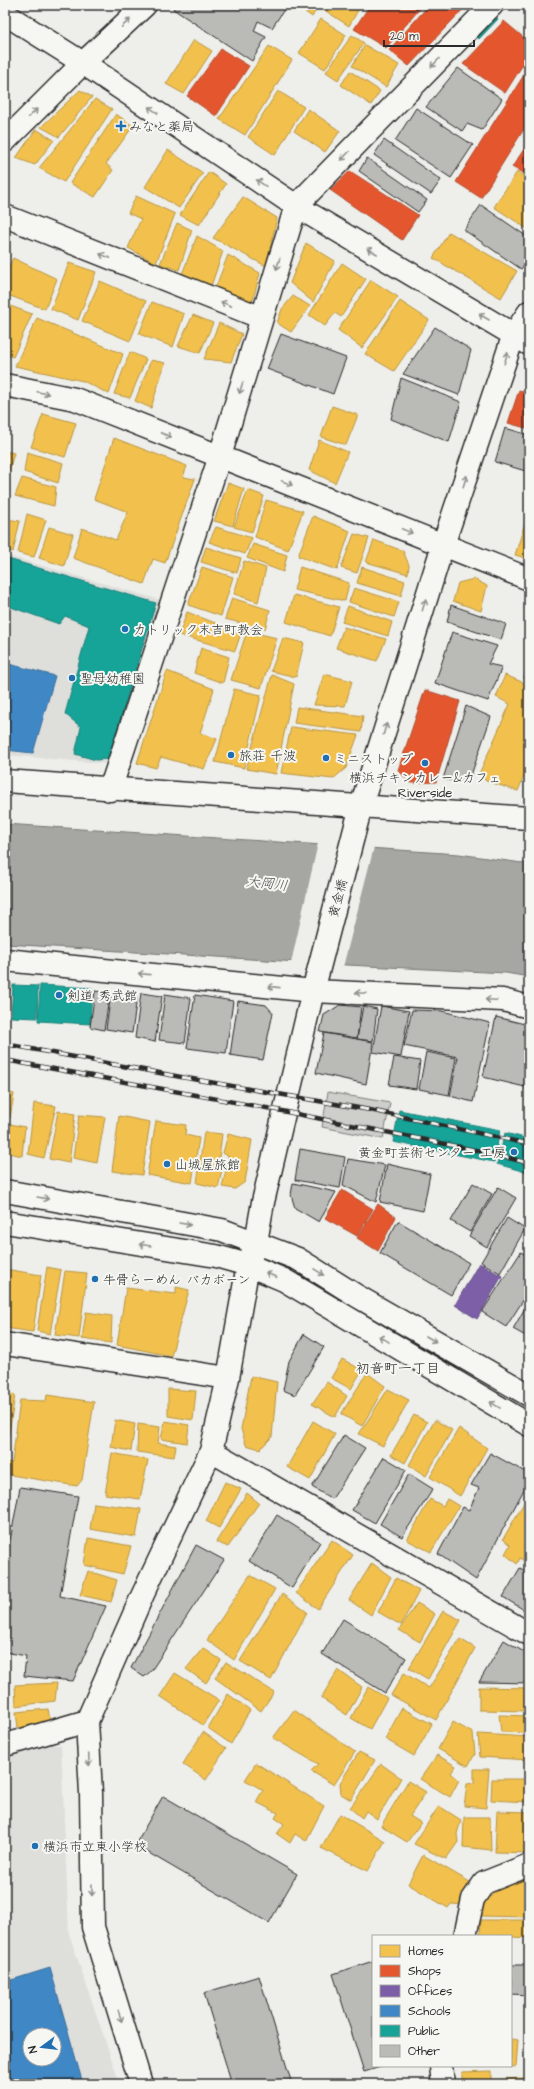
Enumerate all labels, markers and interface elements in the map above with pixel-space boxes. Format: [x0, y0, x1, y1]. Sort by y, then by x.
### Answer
one-way arrow [121, 18, 131, 28]
scale bar [384, 22, 474, 48]
text: 20 m [390, 28, 419, 45]
one-way arrow [431, 58, 440, 68]
one-way arrow [147, 106, 159, 114]
one-way arrow [27, 109, 37, 119]
place label: みなと薬局 [129, 118, 194, 136]
marker: みなと薬局 [116, 121, 126, 131]
one-way arrow [340, 151, 350, 161]
one-way arrow [256, 179, 267, 187]
one-way arrow [366, 246, 378, 254]
one-way arrow [99, 251, 111, 259]
one-way arrow [274, 257, 281, 270]
one-way arrow [220, 299, 232, 307]
one-way arrow [478, 312, 490, 320]
one-way arrow [502, 352, 510, 364]
one-way arrow [237, 381, 244, 394]
one-way arrow [36, 389, 49, 397]
one-way arrow [159, 431, 171, 439]
one-way arrow [461, 475, 469, 487]
one-way arrow [280, 479, 292, 487]
one-way arrow [401, 527, 413, 535]
one-way arrow [421, 599, 429, 611]
place label: カトリック末吉町教会 [133, 621, 263, 639]
marker: カトリック末吉町教会 [120, 624, 130, 634]
place label: 聖母幼稚園 [80, 670, 145, 688]
marker: 聖母幼稚園 [67, 673, 77, 683]
one-way arrow [382, 723, 390, 735]
place label: 旅荘 千波 [239, 747, 296, 765]
marker: 旅荘 千波 [226, 750, 236, 760]
place label: ミニストップ [334, 750, 413, 768]
marker: ミニストップ [321, 753, 331, 763]
marker: 横浜チキンカレー&カフェ Riverside [420, 758, 430, 768]
place label: 横浜チキンカレー&カフェ Riverside [349, 769, 501, 802]
water label: 大岡川 [245, 872, 289, 896]
street label: 黄金橋 [324, 877, 352, 919]
one-way arrow [138, 970, 151, 978]
one-way arrow [268, 983, 281, 991]
place label: 剣道 秀武館 [67, 987, 137, 1005]
marker: 剣道 秀武館 [54, 990, 64, 1000]
one-way arrow [355, 990, 368, 997]
one-way arrow [485, 996, 498, 1003]
place label: 黄金町芸術センター 工房 [358, 1144, 506, 1162]
marker: 黄金町芸術センター 工房 [509, 1147, 519, 1157]
place label: 山城屋旅館 [175, 1156, 240, 1174]
marker: 山城屋旅館 [162, 1159, 172, 1169]
one-way arrow [37, 1194, 50, 1202]
one-way arrow [178, 1220, 191, 1228]
one-way arrow [139, 1241, 152, 1249]
one-way arrow [313, 1269, 325, 1277]
one-way arrow [265, 1270, 277, 1278]
place label: 牛骨らーめん バカボーン [103, 1271, 250, 1289]
marker: 牛骨らーめん バカボーン [90, 1274, 100, 1284]
one-way arrow [378, 1335, 390, 1343]
one-way arrow [425, 1336, 437, 1344]
district label: 初音町一丁目 [356, 1359, 440, 1379]
one-way arrow [489, 1401, 501, 1409]
one-way arrow [85, 1753, 92, 1766]
place label: 横浜市立東小学校 [43, 1838, 147, 1856]
marker: 横浜市立東小学校 [30, 1841, 40, 1851]
one-way arrow [88, 1883, 96, 1896]
legend [372, 1935, 512, 2067]
text: Homes [408, 1943, 444, 1960]
text: Shops [408, 1963, 441, 1980]
text: Offices [408, 1983, 452, 2000]
text: Schools [408, 2003, 451, 2020]
one-way arrow [117, 2010, 125, 2022]
text: Public [408, 2023, 440, 2040]
north arrow [22, 2027, 62, 2067]
text: Other [408, 2043, 440, 2060]
text: N [25, 2044, 41, 2055]

